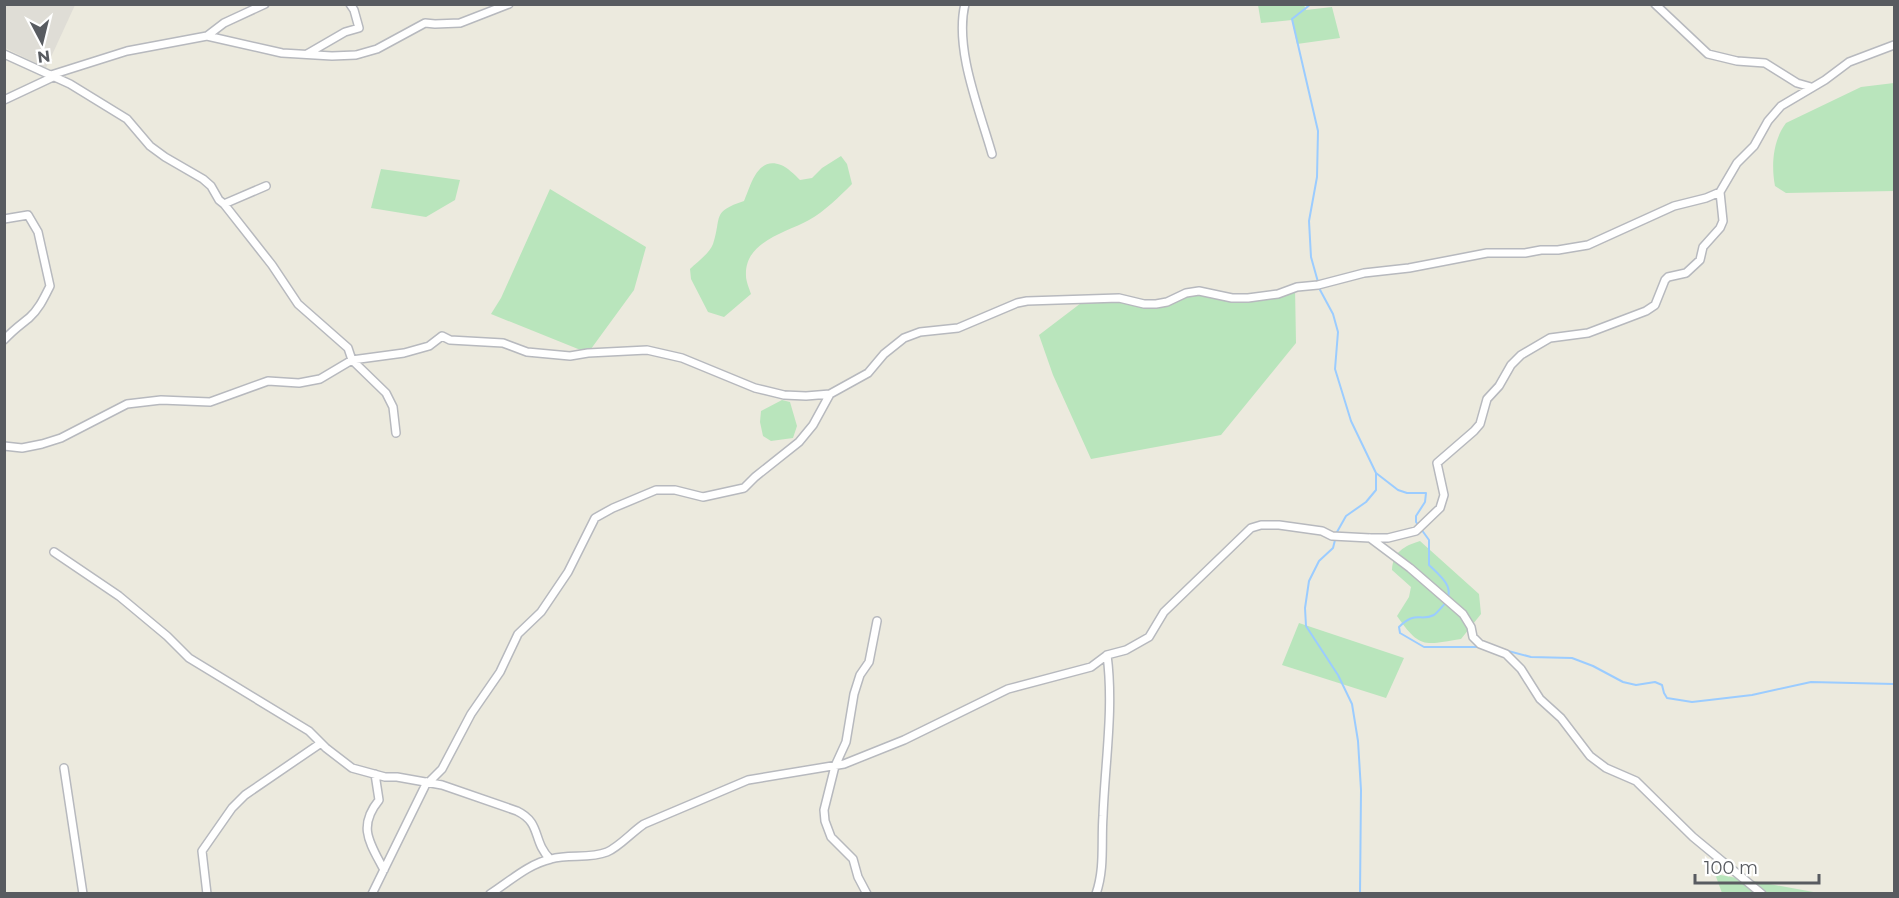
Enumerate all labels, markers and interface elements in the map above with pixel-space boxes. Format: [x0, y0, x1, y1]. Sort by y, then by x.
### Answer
north arrow [12, 12, 72, 72]
text: N [36, 46, 51, 67]
scale bar [1695, 847, 1820, 885]
text: 100 m [1704, 857, 1758, 879]

